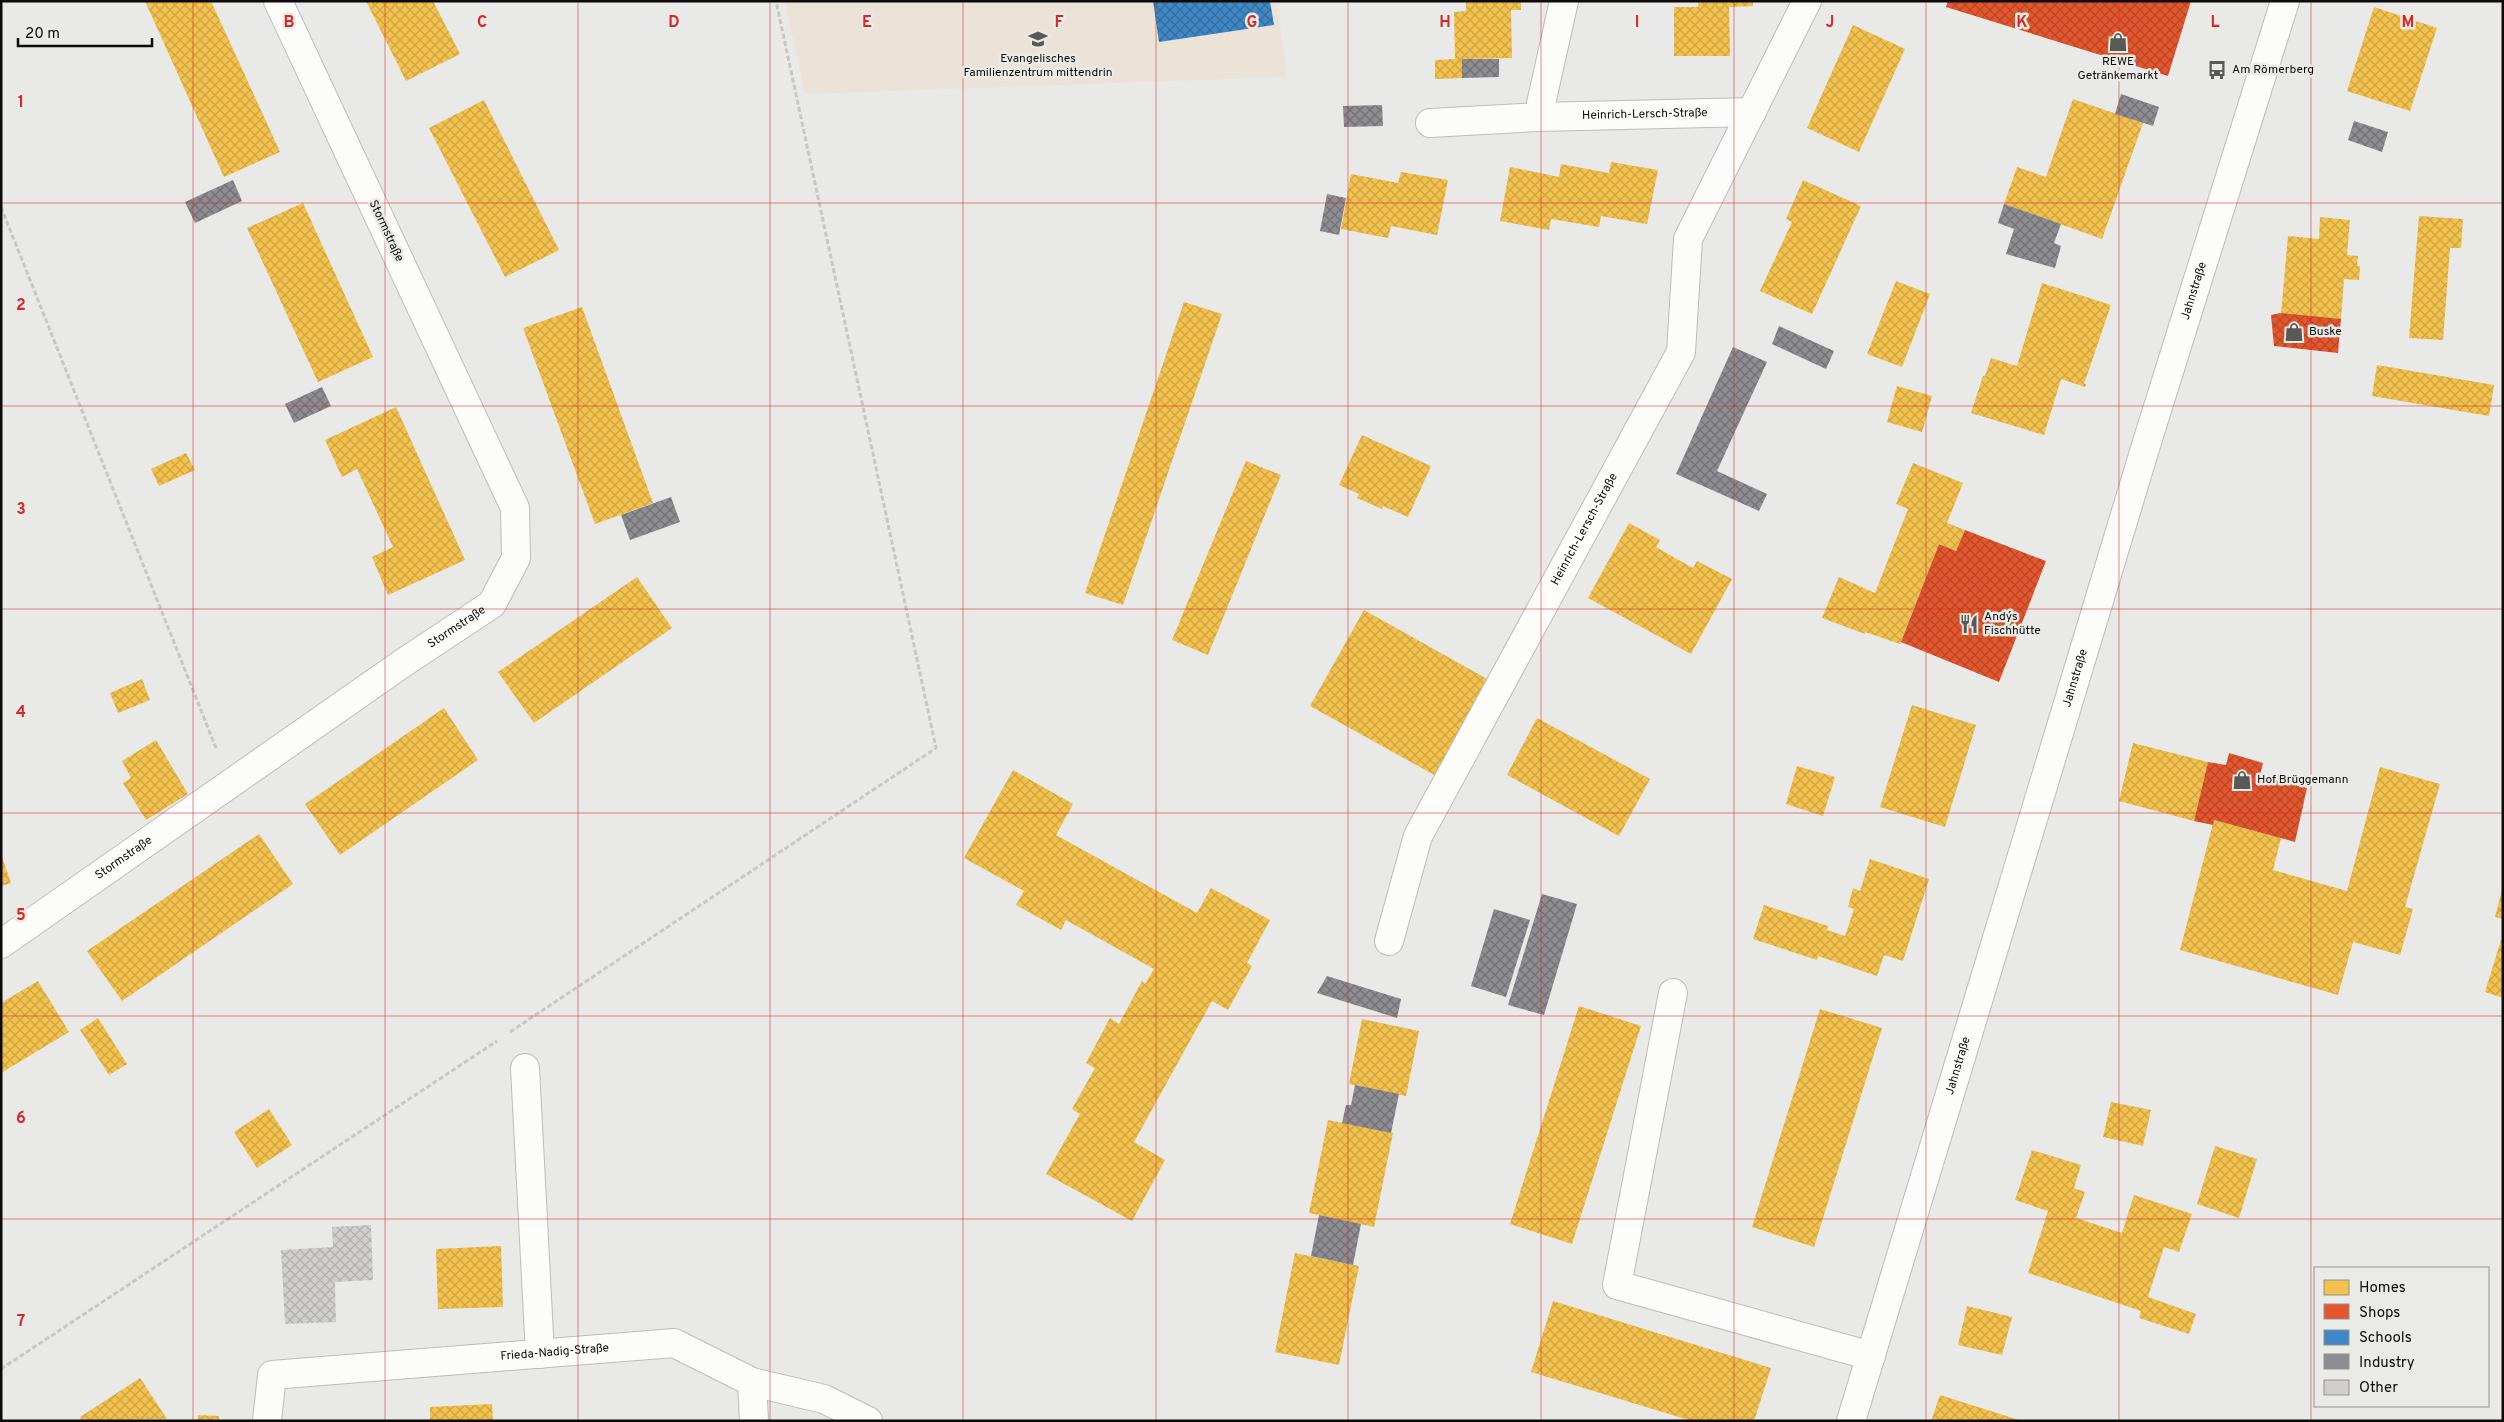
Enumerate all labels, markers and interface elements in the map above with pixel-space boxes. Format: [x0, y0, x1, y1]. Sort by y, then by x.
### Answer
text: B [283, 13, 295, 33]
text: C [477, 13, 487, 33]
text: D [668, 13, 680, 33]
text: E [862, 13, 872, 33]
text: F [1054, 13, 1064, 33]
text: G [1247, 13, 1257, 33]
text: H [1439, 13, 1451, 33]
text: I [1635, 13, 1639, 33]
text: J [1826, 13, 1834, 33]
text: K [2016, 13, 2028, 33]
text: L [2210, 13, 2220, 33]
text: M [2402, 13, 2414, 33]
scale bar [18, 15, 151, 47]
text: 20 m [25, 25, 60, 44]
school or university icon: Evangelisches Familienzentrum mittendrin [1027, 28, 1049, 50]
shop icon: REWE Getränkemarkt [2107, 31, 2129, 53]
place label: Evangelisches Familienzentrum mittendrin [963, 51, 1113, 81]
place label: REWE Getränkemarkt [2078, 54, 2158, 84]
bus stop icon: Am Römerberg [2206, 59, 2228, 81]
place label: Am Römerberg [2232, 62, 2314, 78]
text: 1 [18, 93, 24, 113]
street label: Heinrich-Lersch-Straße [1582, 105, 1708, 124]
street label: Stormstraße [365, 198, 407, 264]
street label: Jahnstraße [2178, 260, 2211, 322]
text: 2 [16, 296, 26, 316]
shop icon: Buske [2283, 321, 2305, 343]
place label: Buske [2309, 324, 2342, 340]
street label: Heinrich-Lersch-Straße [1548, 470, 1622, 588]
text: 3 [16, 500, 26, 520]
street label: Stormstraße [425, 602, 489, 652]
place label: Andy´s Fischhütte [1984, 609, 2041, 639]
restaurant icon: Andy´s Fischhütte [1958, 613, 1980, 635]
street label: Jahnstraße [2059, 647, 2092, 709]
text: 4 [16, 703, 26, 723]
shop icon: Hof Brüggemann [2231, 769, 2253, 791]
place label: Hof Brüggemann [2257, 772, 2348, 788]
street label: Stormstraße [92, 833, 156, 884]
text: 5 [16, 906, 26, 926]
street label: Jahnstraße [1942, 1035, 1975, 1097]
text: 6 [16, 1109, 26, 1129]
legend [2314, 1267, 2489, 1407]
text: Homes [2359, 1279, 2406, 1298]
text: Shops [2359, 1304, 2400, 1323]
text: 7 [17, 1312, 25, 1332]
text: Schools [2359, 1329, 2412, 1348]
street label: Frieda-Nadig-Straße [500, 1340, 610, 1365]
text: Industry [2359, 1354, 2415, 1373]
text: Other [2359, 1379, 2398, 1398]

